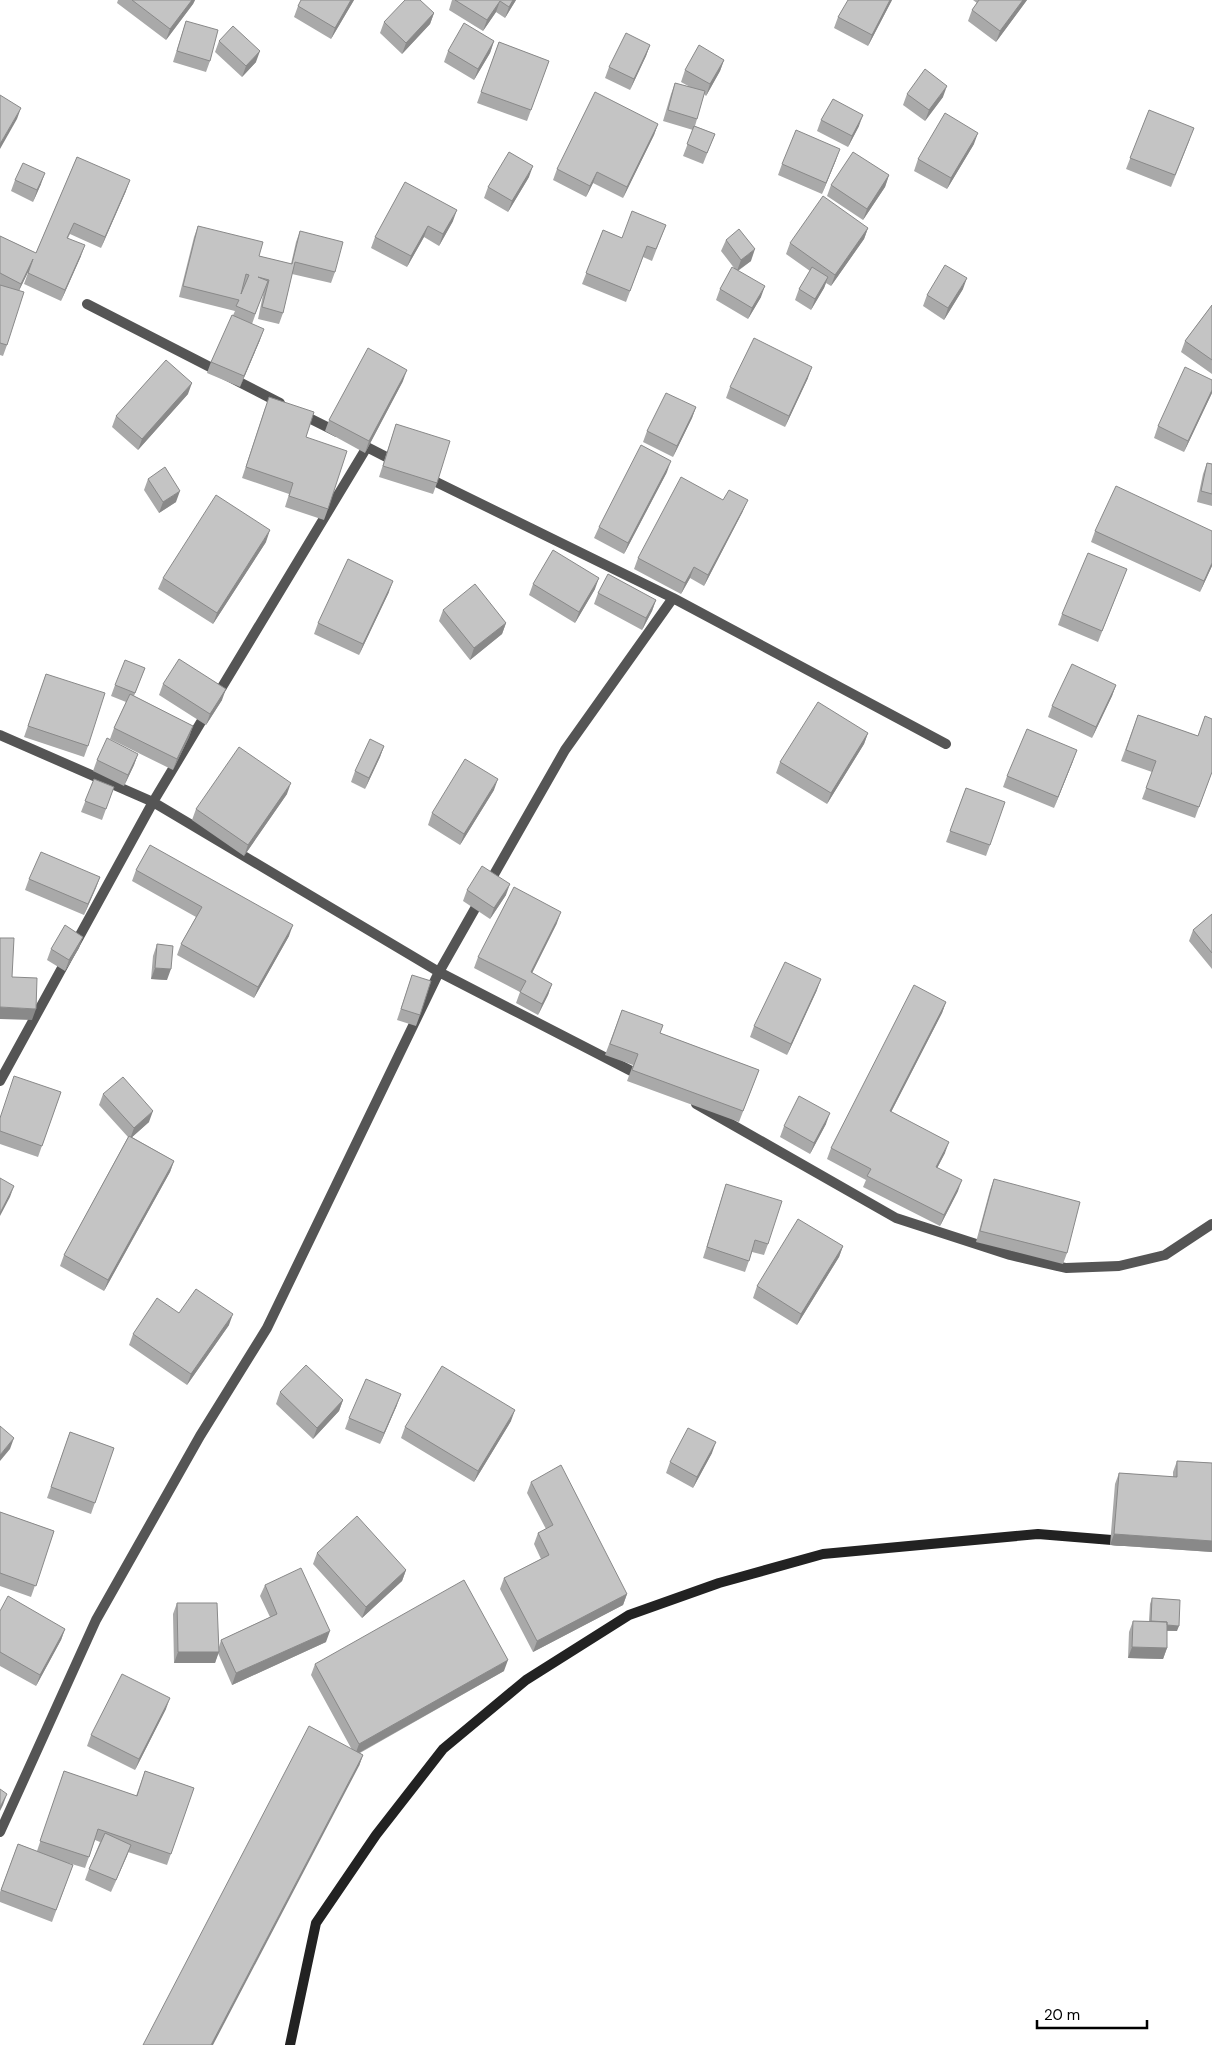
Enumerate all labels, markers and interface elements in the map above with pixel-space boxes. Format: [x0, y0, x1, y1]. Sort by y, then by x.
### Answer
scale bar [1037, 1998, 1147, 2030]
text: 20 m [1044, 2005, 1080, 2025]

